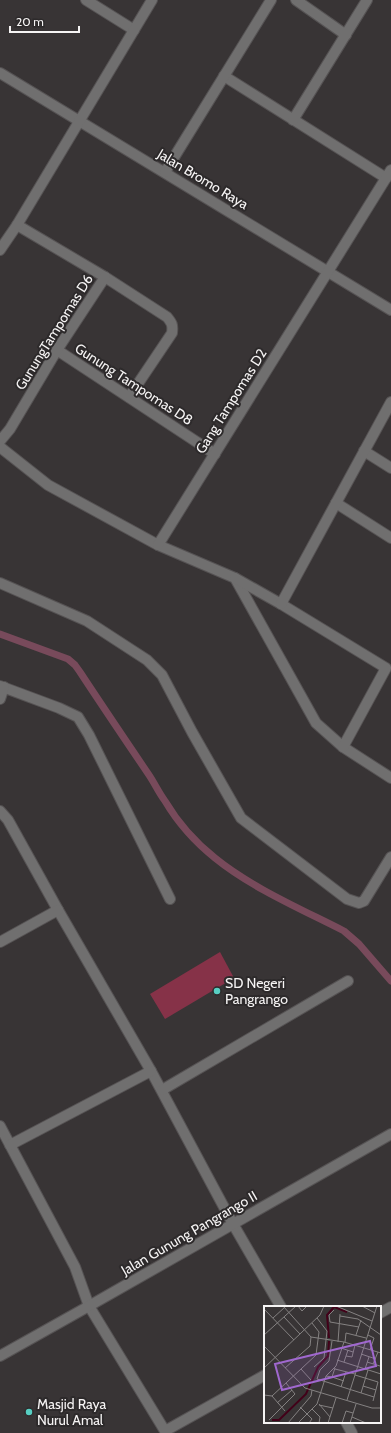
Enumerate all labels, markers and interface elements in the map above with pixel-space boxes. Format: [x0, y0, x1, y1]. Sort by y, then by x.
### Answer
scale bar [10, 8, 79, 34]
text: 20 m [16, 14, 44, 29]
street label: Jalan Bromo Raya [153, 144, 252, 213]
street label: GunungTampomas D6 [11, 271, 97, 393]
street label: Gunung Tampomas D8 [71, 339, 197, 429]
street label: Gang Tampomas D2 [191, 345, 271, 457]
place label: SD Negeri Pangrango [225, 974, 288, 1008]
marker: SD Negeri Pangrango [212, 986, 222, 996]
street label: Jalan Gunung Pangrango II [117, 1187, 260, 1280]
inset map [264, 1306, 381, 1423]
place label: Masjid Raya Nurul Amal [37, 1395, 106, 1429]
marker: Masjid Raya Nurul Amal [24, 1407, 34, 1417]

